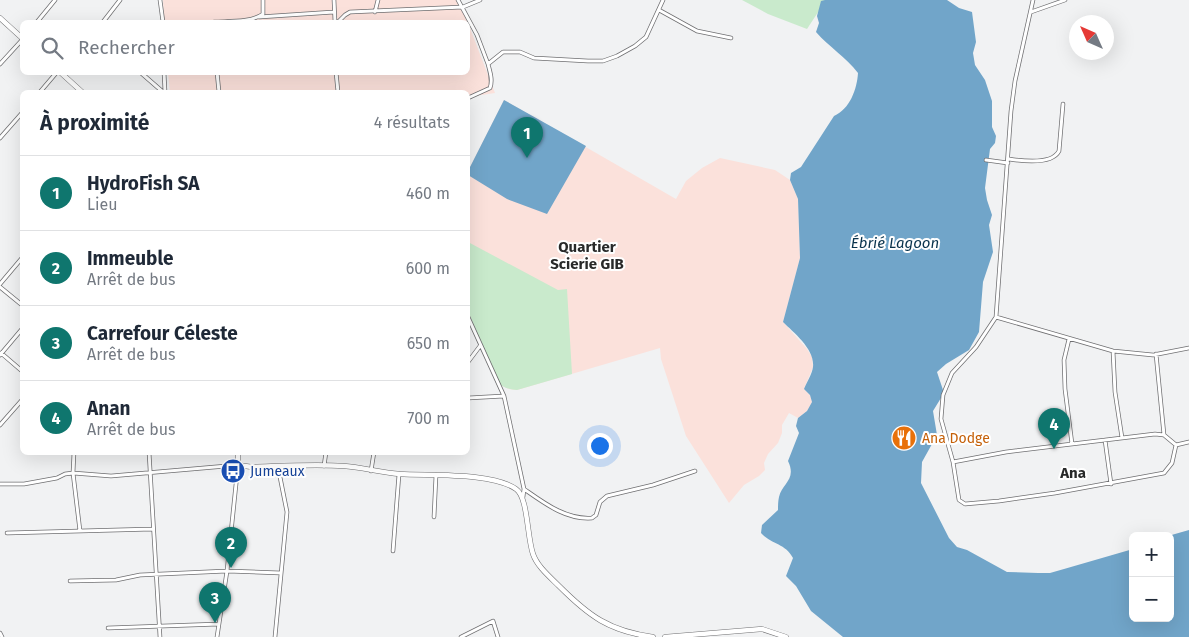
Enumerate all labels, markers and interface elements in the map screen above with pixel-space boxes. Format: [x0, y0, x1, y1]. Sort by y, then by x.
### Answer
north arrow [1069, 15, 1114, 60]
search box [20, 20, 470, 75]
icon: search [38, 34, 66, 62]
text: Rechercher [78, 36, 175, 59]
text: À proximité [40, 110, 149, 136]
text: 4 résultats [374, 113, 450, 132]
pin: 1 [511, 117, 543, 158]
text: HydroFish SA [87, 172, 200, 195]
text: 1 [52, 184, 60, 203]
text: 460 m [406, 184, 450, 203]
text: Lieu [87, 195, 118, 214]
water label: Ébrié Lagoon [851, 234, 939, 252]
district label: Quartier Scierie GIB [550, 238, 624, 273]
text: Immeuble [87, 247, 173, 270]
text: 2 [52, 259, 60, 278]
text: 600 m [406, 259, 450, 278]
text: Arrêt de bus [87, 270, 176, 289]
text: Carrefour Céleste [87, 322, 238, 345]
text: 3 [52, 334, 60, 353]
text: 650 m [407, 334, 450, 353]
text: Arrêt de bus [87, 345, 176, 364]
text: Anan [87, 397, 131, 420]
pin: 4 [1038, 408, 1070, 449]
text: 4 [51, 409, 61, 428]
text: 700 m [407, 409, 450, 428]
text: Arrêt de bus [87, 420, 176, 439]
restaurant icon: Ana Dodge [891, 425, 917, 451]
place label: Ana Dodge [922, 430, 990, 447]
your location [587, 433, 613, 459]
bus stop icon: Jumeaux [220, 458, 246, 484]
place label: Jumeaux [250, 463, 305, 480]
district label: Ana [1059, 464, 1086, 482]
pin: 2 [215, 527, 247, 568]
map controls [1129, 532, 1174, 622]
button: + [1129, 532, 1174, 577]
button: − [1129, 577, 1174, 622]
pin: 3 [199, 582, 231, 623]

